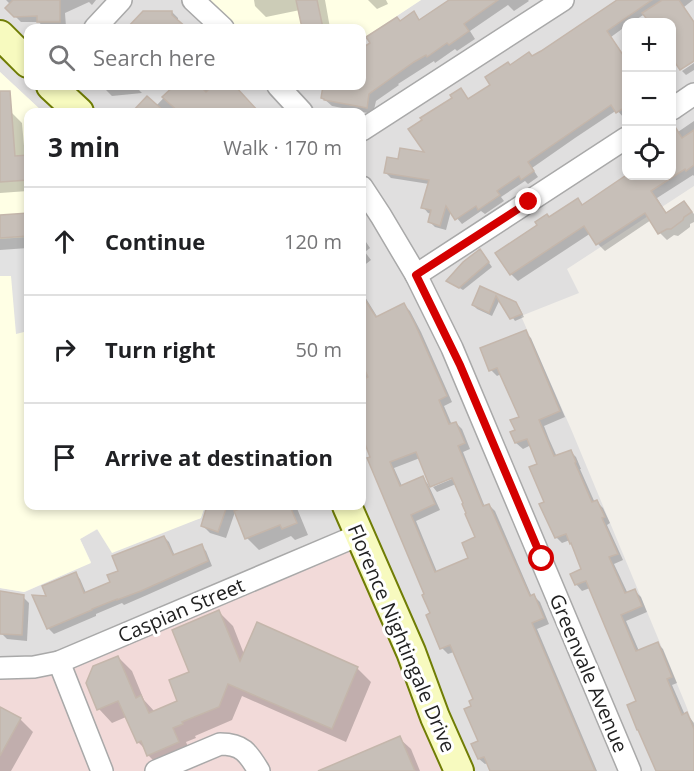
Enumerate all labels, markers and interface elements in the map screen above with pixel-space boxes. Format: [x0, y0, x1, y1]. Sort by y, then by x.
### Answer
map controls [622, 18, 676, 180]
button: + [622, 18, 676, 72]
search box [24, 24, 366, 90]
icon: search [45, 41, 78, 74]
text: Search here [93, 42, 216, 72]
button: − [622, 72, 676, 126]
button: locate [622, 126, 676, 180]
text: 3 min [48, 129, 120, 165]
text: Walk · 170 m [223, 134, 342, 161]
route end [515, 188, 541, 214]
icon: ahead [48, 225, 81, 258]
text: Continue [105, 226, 205, 256]
text: 120 m [284, 228, 342, 255]
icon: right [48, 333, 81, 366]
text: Turn right [105, 334, 216, 364]
text: 50 m [295, 336, 342, 363]
icon: arrive [48, 441, 81, 474]
text: Arrive at destination [105, 442, 333, 472]
street label: Florence Nightingale Drive [342, 520, 462, 756]
route start [528, 545, 554, 571]
street label: Caspian Street [114, 571, 248, 649]
street label: Greenvale Avenue [543, 590, 635, 756]

